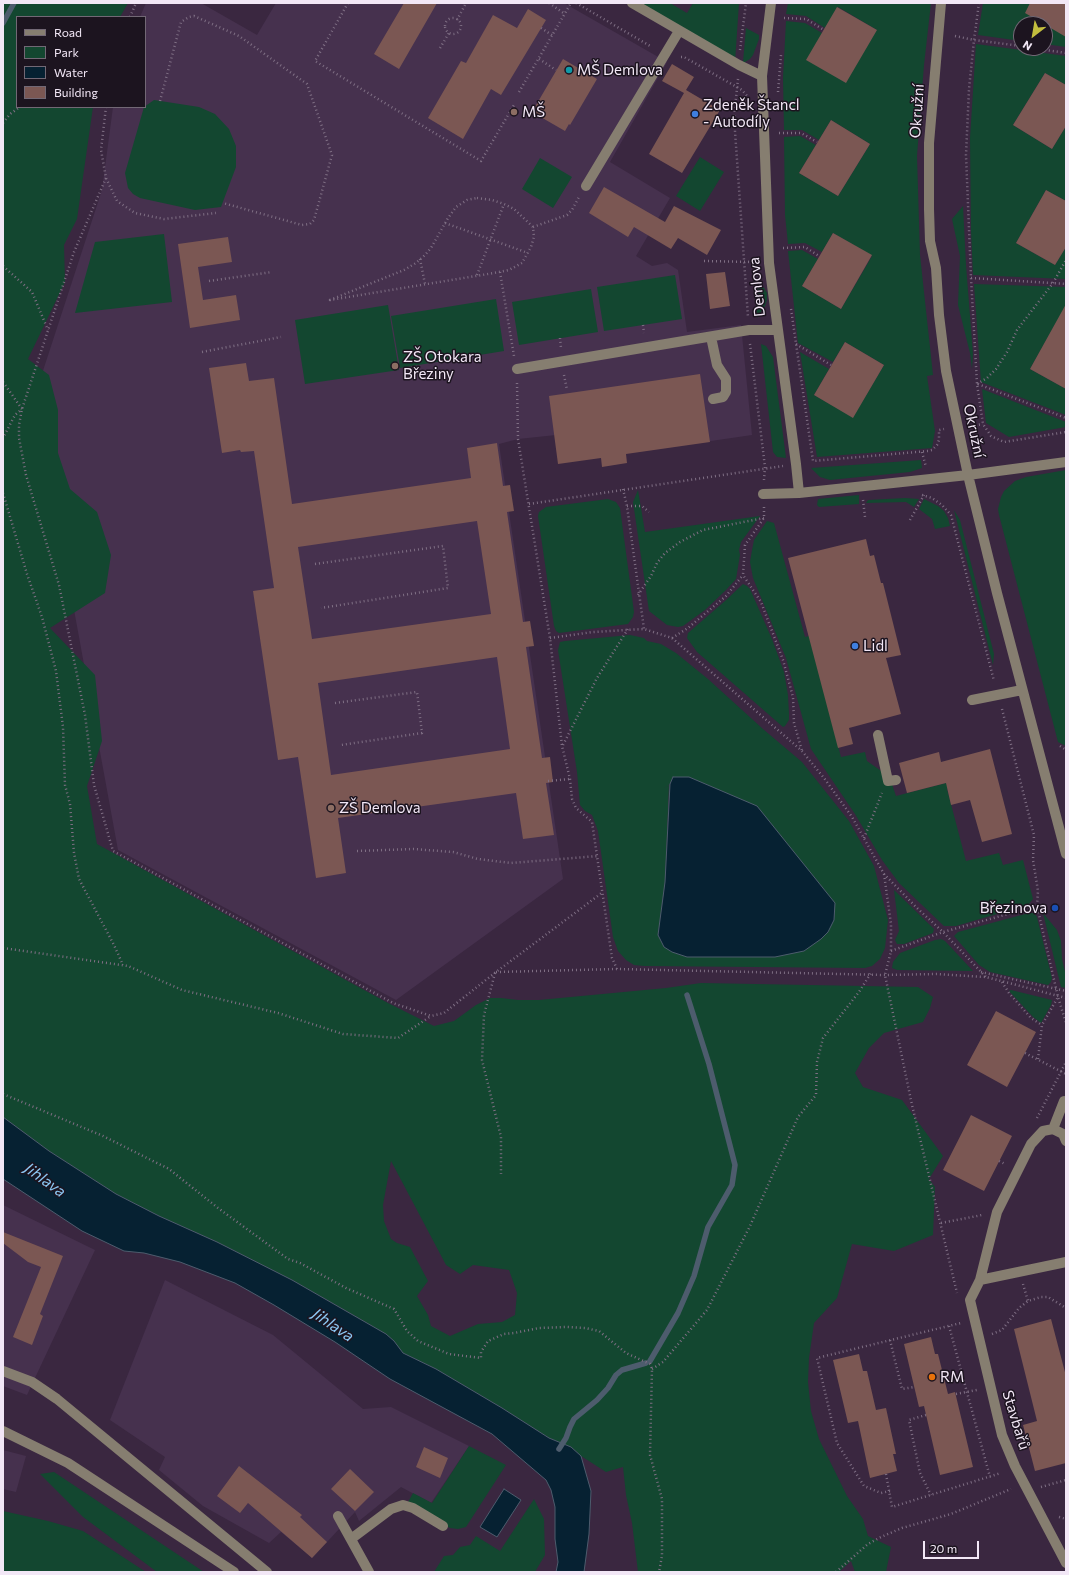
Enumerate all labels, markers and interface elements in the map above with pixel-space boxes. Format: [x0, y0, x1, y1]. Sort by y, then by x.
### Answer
legend [16, 16, 146, 108]
north arrow [1013, 16, 1053, 56]
text: Road [54, 25, 82, 39]
text: N [1020, 38, 1034, 54]
text: Park [54, 45, 79, 59]
place label: MŠ Demlova [577, 61, 663, 79]
text: Water [54, 65, 88, 79]
marker: MŠ Demlova [564, 65, 574, 75]
street label: Okružní [906, 83, 928, 139]
text: Building [54, 85, 98, 99]
place label: Zdeněk Štancl - Autodíly [703, 96, 800, 131]
place label: MŠ [522, 103, 545, 121]
marker: MŠ [509, 107, 519, 117]
marker: Zdeněk Štancl - Autodíly [690, 109, 700, 119]
street label: Demlova [745, 256, 769, 318]
place label: ZŠ Otokara Březiny [403, 348, 482, 383]
marker: ZŠ Otokara Březiny [390, 361, 400, 371]
street label: Okružní [960, 402, 988, 460]
place label: Lidl [863, 637, 888, 655]
marker: Lidl [850, 641, 860, 651]
place label: ZŠ Demlova [339, 799, 421, 817]
marker: ZŠ Demlova [326, 803, 336, 813]
place label: Březinova [980, 899, 1047, 917]
marker: Březinova [1050, 903, 1060, 913]
water label: Jihlava [21, 1159, 69, 1201]
water label: Jihlava [308, 1304, 358, 1346]
place label: RM [940, 1368, 964, 1386]
marker: RM [927, 1372, 937, 1382]
street label: Stavbařů [998, 1388, 1034, 1452]
scale bar [925, 1533, 981, 1559]
text: 20 m [930, 1541, 957, 1555]

